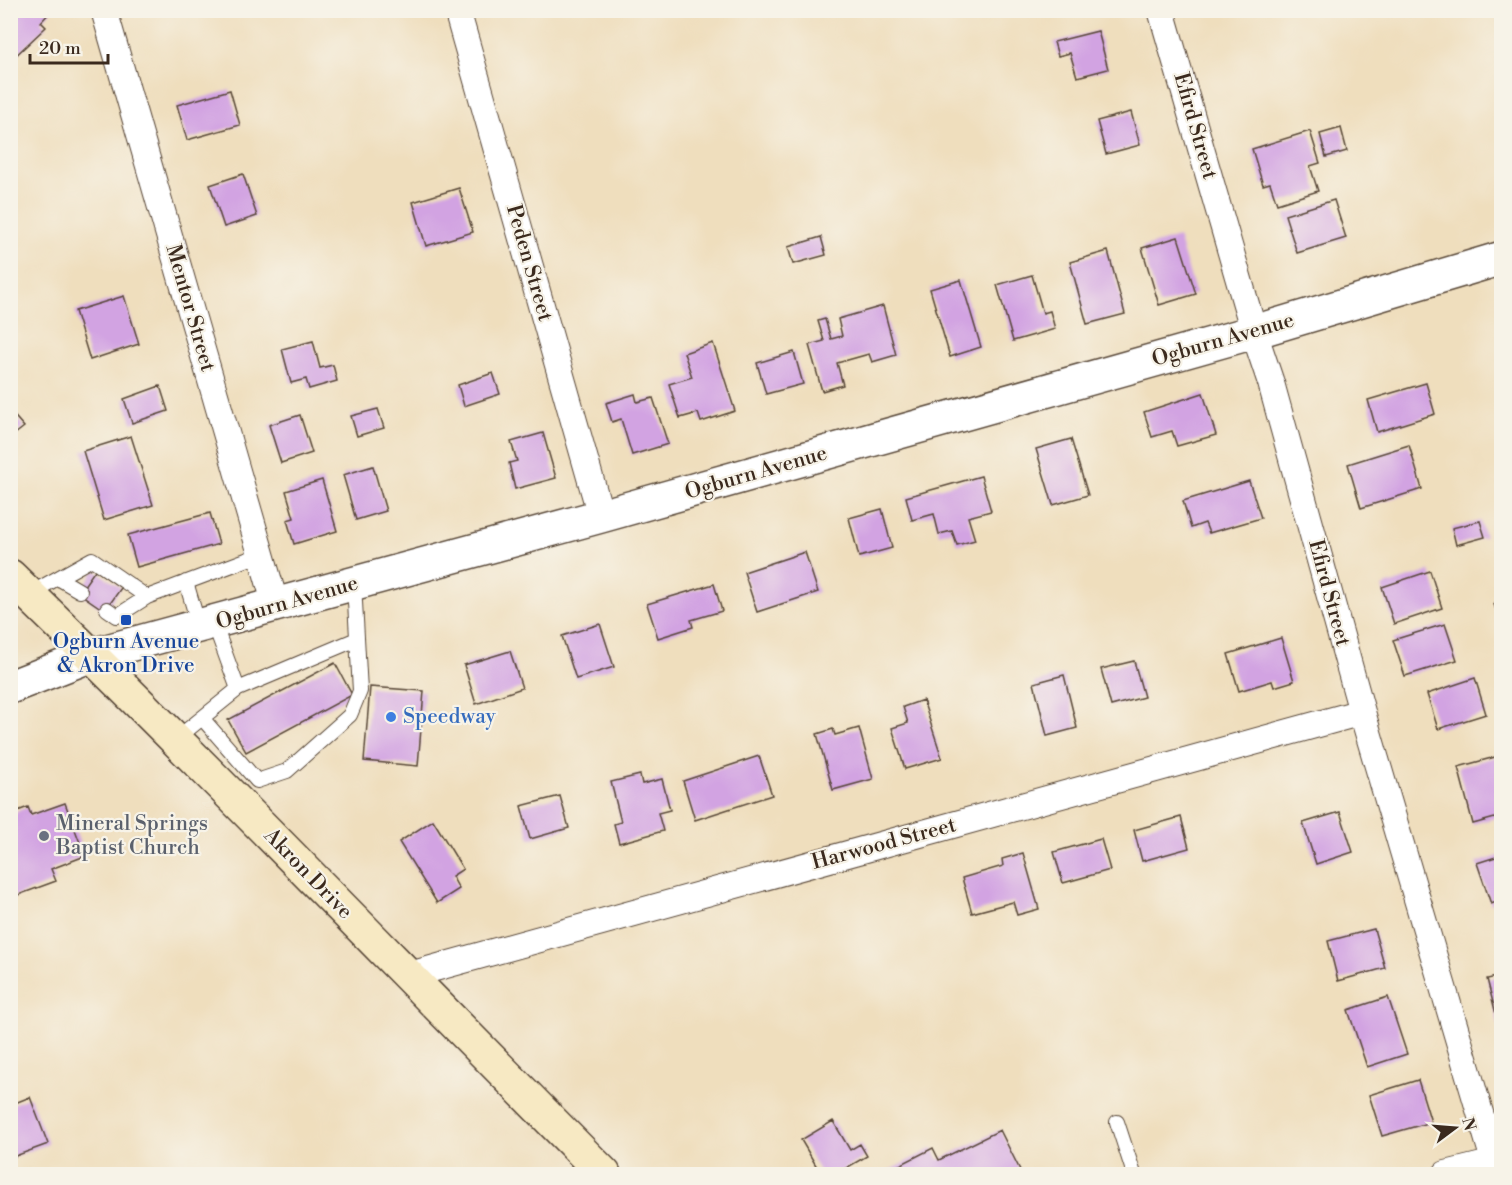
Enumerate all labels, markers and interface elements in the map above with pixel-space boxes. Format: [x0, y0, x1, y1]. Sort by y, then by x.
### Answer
scale bar [30, 27, 108, 65]
text: 20 m [39, 37, 81, 60]
street label: Efird Street [1167, 70, 1223, 183]
street label: Peden Street [500, 202, 558, 325]
street label: Mentor Street [159, 241, 221, 375]
street label: Ogburn Avenue [1149, 307, 1297, 373]
street label: Ogburn Avenue [682, 440, 830, 506]
street label: Efird Street [1302, 537, 1356, 650]
street label: Ogburn Avenue [213, 570, 361, 636]
marker: Ogburn Avenue & Akron Drive [119, 613, 133, 627]
place label: Ogburn Avenue & Akron Drive [53, 629, 199, 679]
place label: Speedway [403, 704, 497, 730]
marker: Speedway [384, 710, 398, 724]
place label: Mineral Springs Baptist Church [55, 811, 208, 861]
street label: Harwood Street [809, 812, 960, 876]
street label: Akron Drive [258, 822, 358, 925]
marker: Mineral Springs Baptist Church [37, 829, 51, 843]
north arrow [1425, 1098, 1485, 1158]
text: N [1457, 1115, 1480, 1133]

